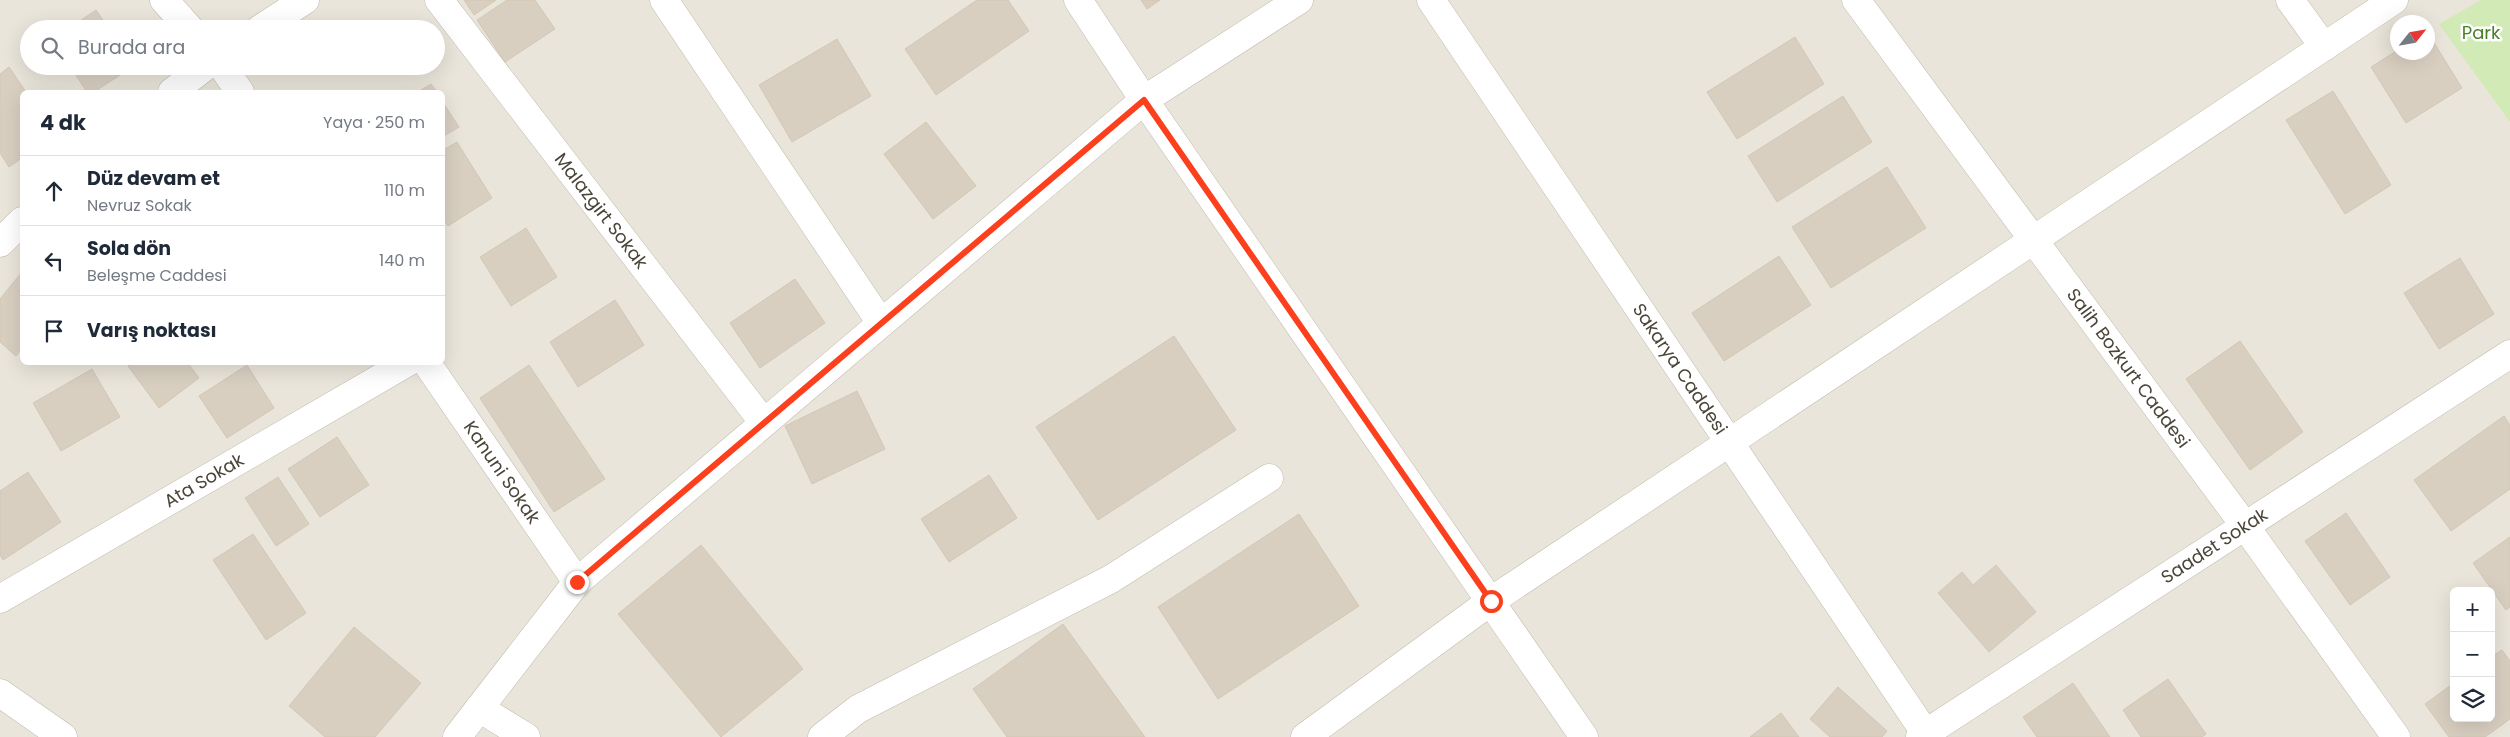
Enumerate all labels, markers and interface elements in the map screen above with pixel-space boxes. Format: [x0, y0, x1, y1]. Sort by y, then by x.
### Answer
north arrow [2390, 15, 2435, 60]
search box [20, 20, 445, 75]
park label: Park [2462, 20, 2501, 45]
icon: search [38, 34, 66, 62]
text: Burada ara [78, 34, 185, 61]
text: 4 dk [40, 108, 86, 137]
text: Yaya · 250 m [323, 111, 425, 134]
street label: Malazgirt Sokak [549, 147, 654, 274]
text: Düz devam et [87, 165, 220, 192]
icon: ahead [40, 177, 68, 205]
text: 110 m [384, 179, 425, 202]
text: Nevruz Sokak [87, 194, 192, 217]
text: Sola dön [87, 235, 171, 262]
icon: left [40, 247, 68, 275]
text: 140 m [379, 249, 425, 272]
text: Beleşme Caddesi [87, 264, 227, 287]
street label: Salih Bozkurt Caddesi [2061, 283, 2196, 453]
street label: Sakarya Caddesi [1627, 298, 1733, 439]
icon: arrive [40, 317, 68, 345]
text: Varış noktası [87, 317, 217, 344]
street label: Kanuni Sokak [458, 416, 547, 529]
street label: Ata Sokak [159, 447, 249, 513]
street label: Saadet Sokak [2156, 501, 2273, 589]
route end [566, 571, 589, 594]
map controls [2450, 587, 2495, 722]
button: + [2450, 587, 2495, 632]
route start [1480, 590, 1503, 613]
button: − [2450, 632, 2495, 677]
button: layers [2450, 677, 2495, 722]

